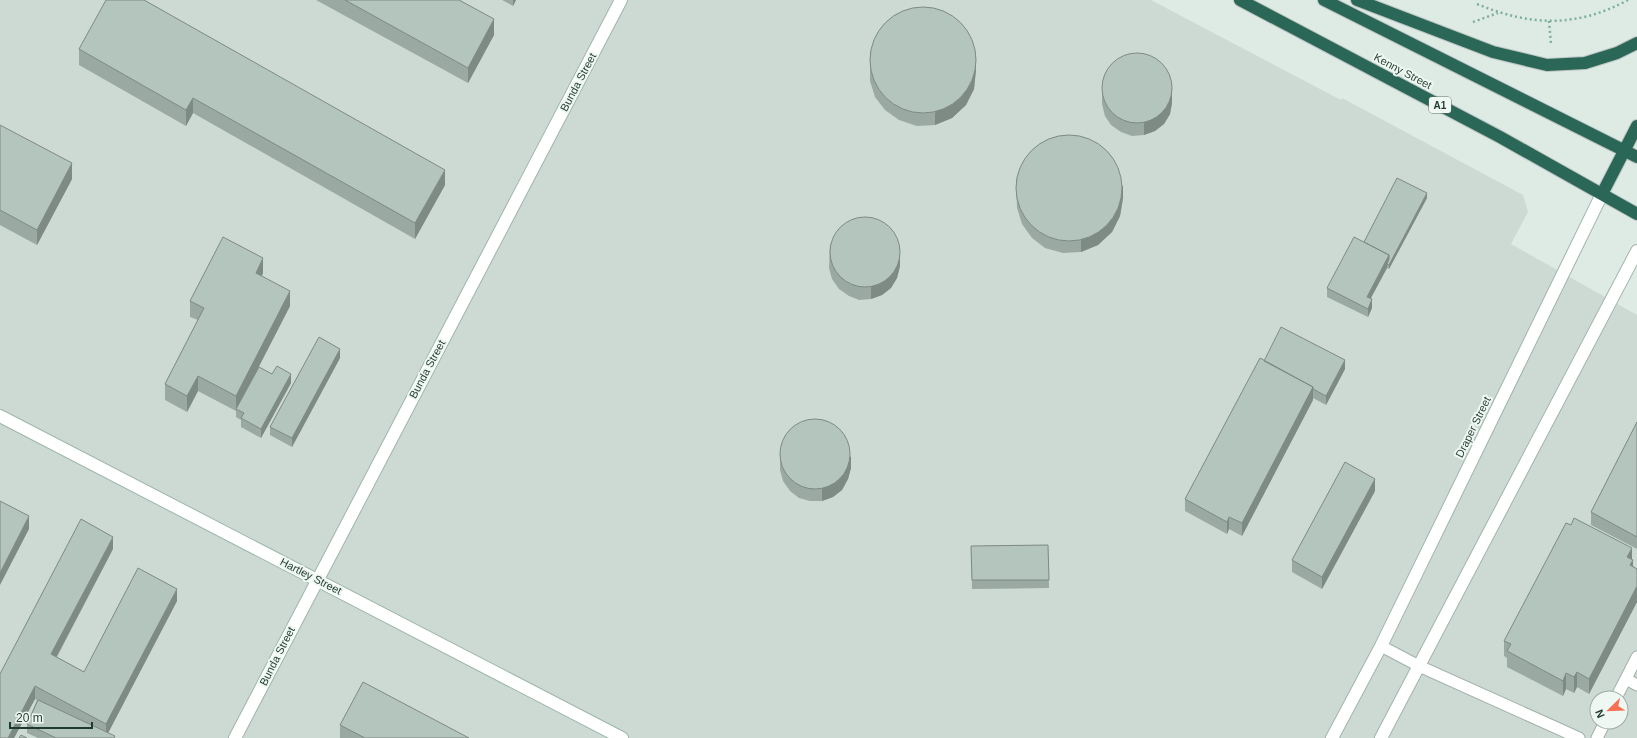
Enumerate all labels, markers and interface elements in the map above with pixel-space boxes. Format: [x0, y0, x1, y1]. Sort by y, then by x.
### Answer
street label: Bunda Street [558, 51, 598, 113]
street label: Kenny Street [1372, 51, 1434, 91]
road number: A1 [1429, 97, 1451, 113]
street label: Bunda Street [407, 338, 447, 400]
street label: Draper Street [1453, 395, 1493, 459]
street label: Hartley Street [278, 555, 344, 597]
street label: Bunda Street [257, 625, 297, 687]
north arrow [1589, 690, 1629, 730]
scale bar [10, 704, 92, 730]
text: N [1593, 708, 1607, 720]
text: 20 m [16, 711, 43, 725]

